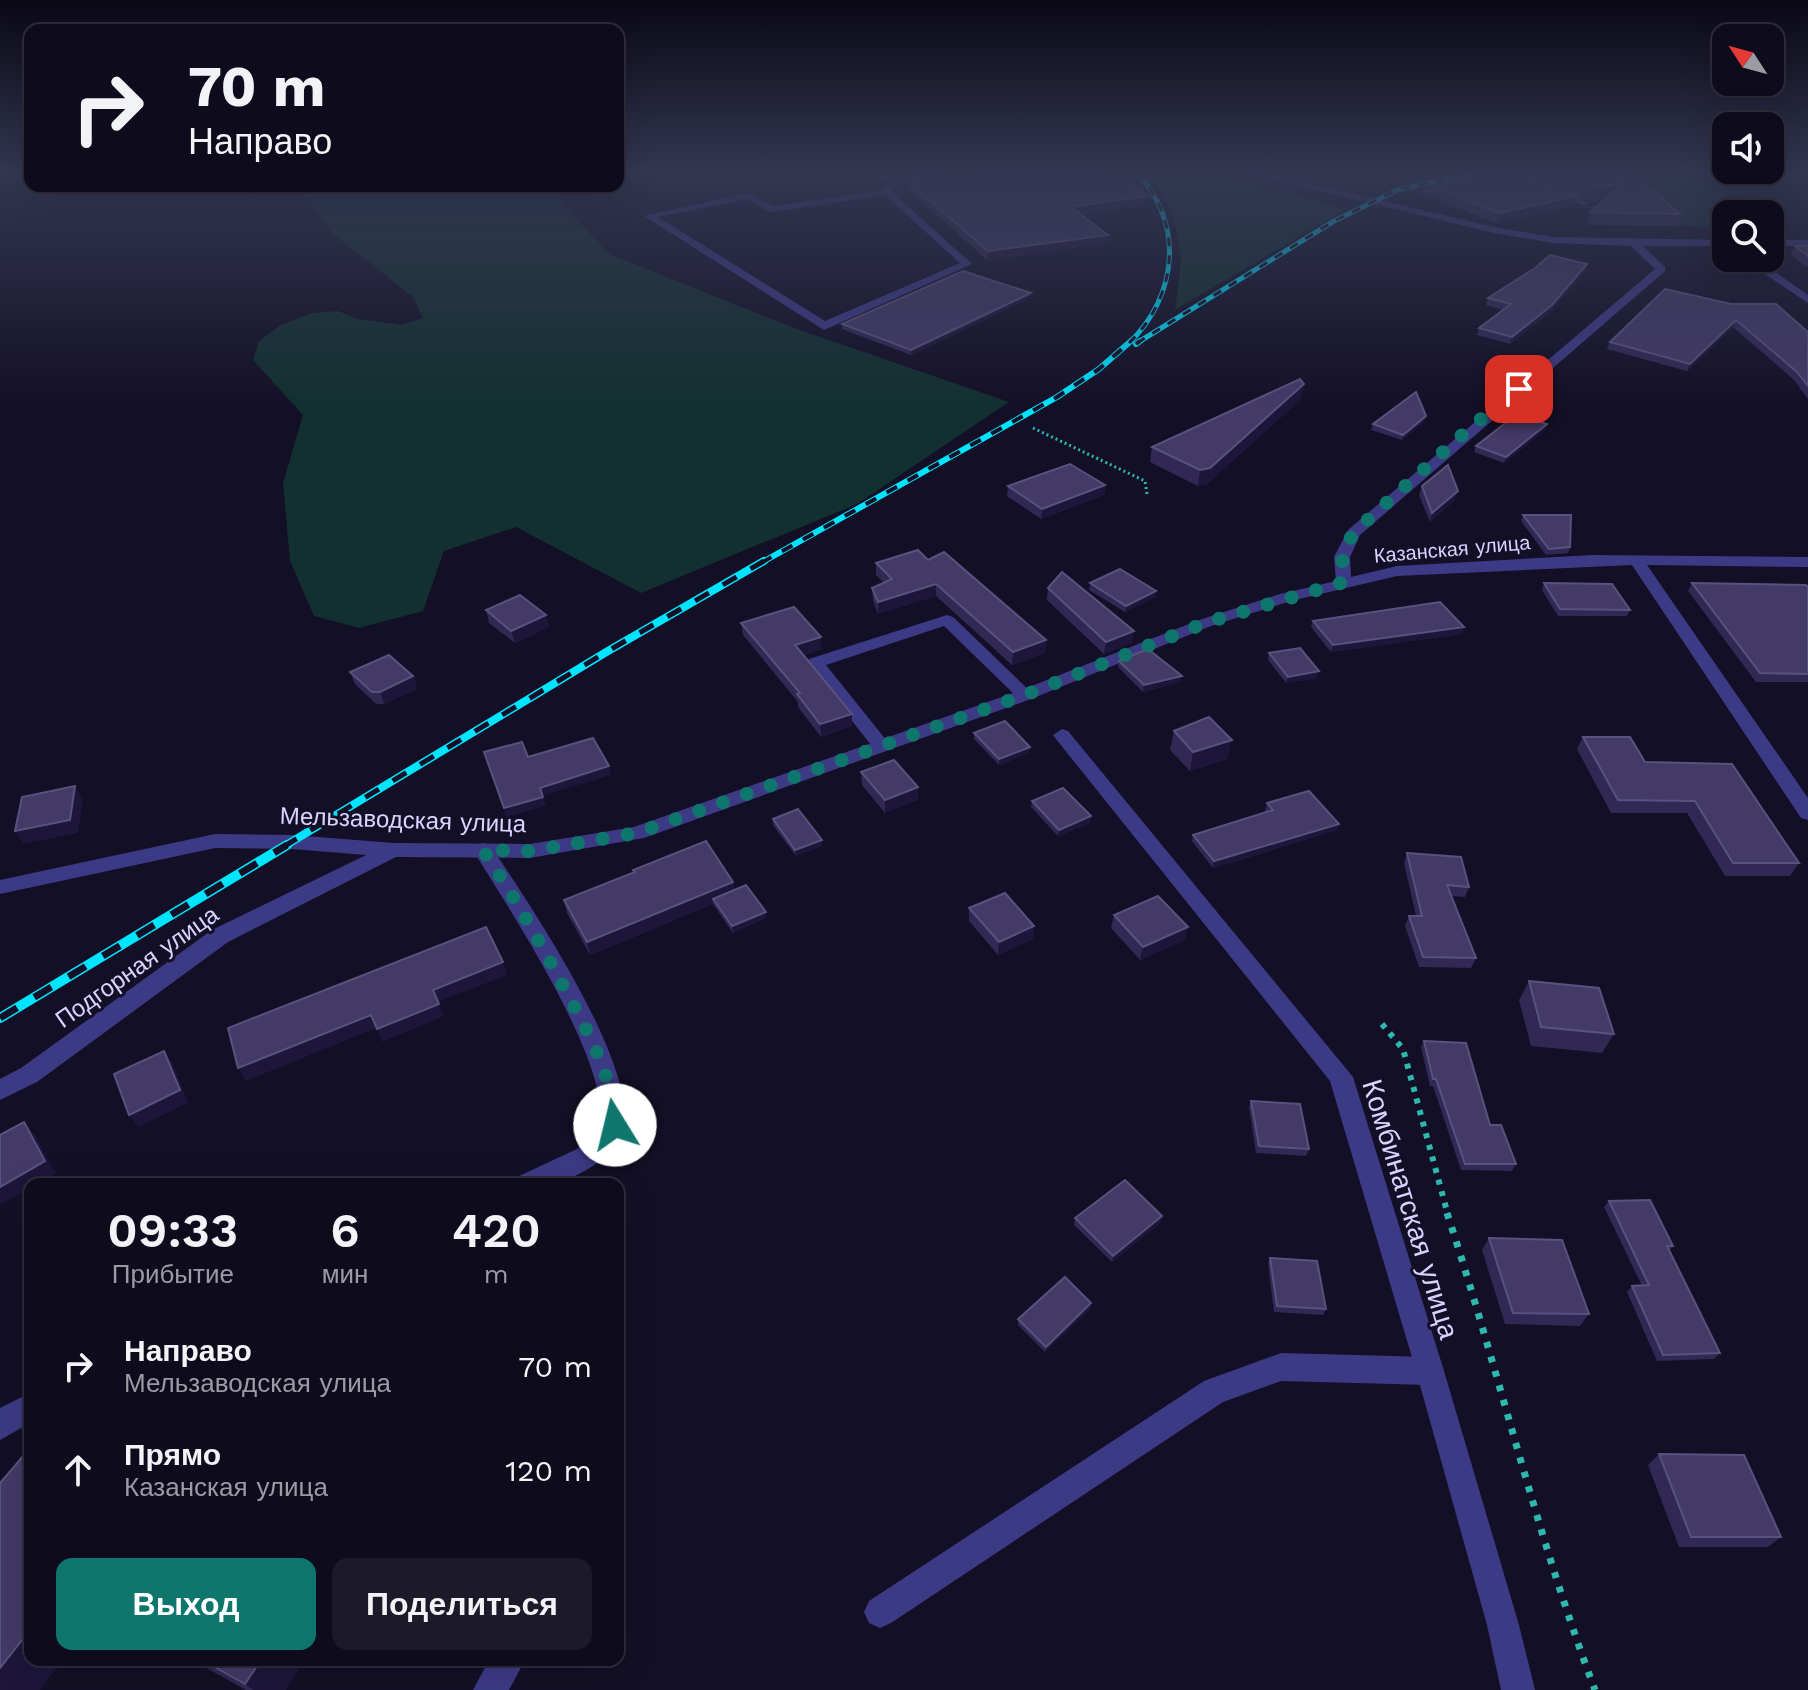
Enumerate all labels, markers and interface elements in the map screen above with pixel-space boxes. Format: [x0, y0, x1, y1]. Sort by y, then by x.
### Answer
north arrow [1712, 24, 1784, 96]
map controls [1712, 24, 1784, 272]
text: 70 m [188, 54, 325, 120]
icon: right [56, 56, 160, 160]
button: sound [1712, 112, 1784, 184]
text: Направо [188, 121, 332, 163]
button: search [1712, 200, 1784, 272]
pin [1485, 355, 1553, 423]
icon: arrive [1497, 367, 1541, 411]
street label: Казанская улица [1373, 530, 1532, 568]
street label: Мельзаводская улица [279, 802, 527, 838]
street label: Подгорная улица [50, 900, 225, 1034]
street label: Комбинатская улица [1355, 1075, 1466, 1343]
position arrow [573, 1083, 657, 1167]
text: 09:33 [107, 1202, 238, 1259]
text: 6 [330, 1202, 360, 1259]
text: 420 [452, 1202, 541, 1259]
text: Прибытие [112, 1259, 234, 1289]
text: мин [322, 1259, 368, 1289]
text: m [484, 1259, 509, 1289]
text: Направо [124, 1333, 252, 1368]
icon: right [56, 1344, 100, 1388]
text: 70 m [518, 1349, 592, 1384]
text: Мельзаводская улица [124, 1368, 391, 1398]
text: Прямо [124, 1437, 221, 1472]
icon: ahead [56, 1448, 100, 1492]
text: 120 m [505, 1453, 592, 1488]
text: Казанская улица [124, 1472, 328, 1502]
button: Выход [56, 1558, 316, 1650]
button: Поделиться [332, 1558, 592, 1650]

